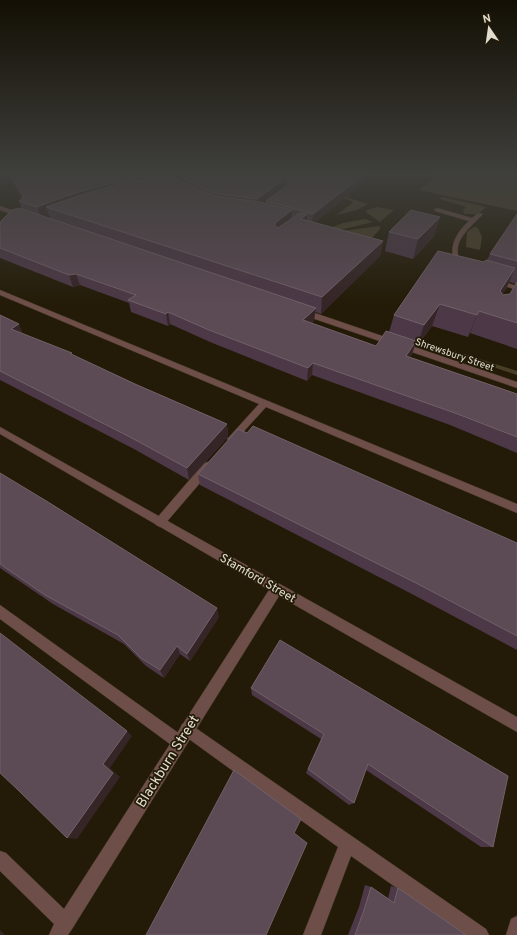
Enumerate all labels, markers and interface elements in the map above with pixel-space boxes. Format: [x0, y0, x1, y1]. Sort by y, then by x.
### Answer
north arrow [469, 8, 509, 48]
text: N [482, 12, 492, 27]
street label: Shrewsbury Street [413, 336, 496, 375]
street label: Stamford Street [217, 551, 298, 607]
street label: Blackburn Street [133, 712, 204, 811]

